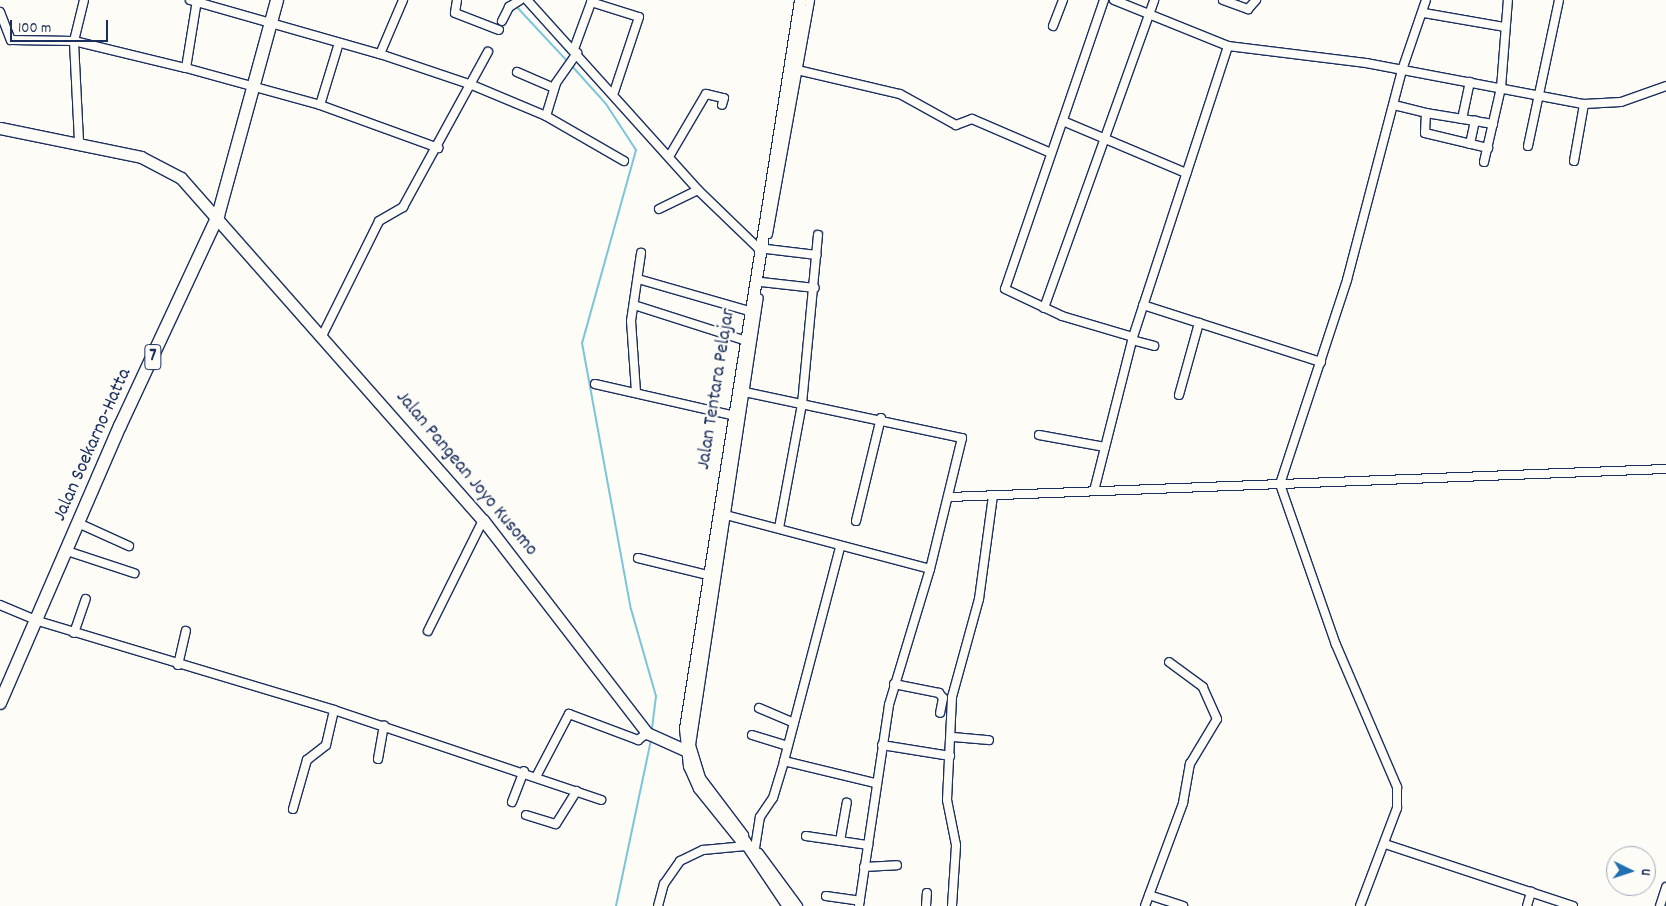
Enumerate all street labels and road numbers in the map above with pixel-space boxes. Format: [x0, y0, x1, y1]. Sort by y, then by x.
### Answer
street label: Jalan Tentara Pelajar [692, 307, 742, 471]
road number: 7 [144, 341, 162, 374]
street label: Jalan Soekarno-Hatta [49, 365, 137, 525]
street label: Jalan Pangean Joyo Kusomo [390, 386, 542, 562]

